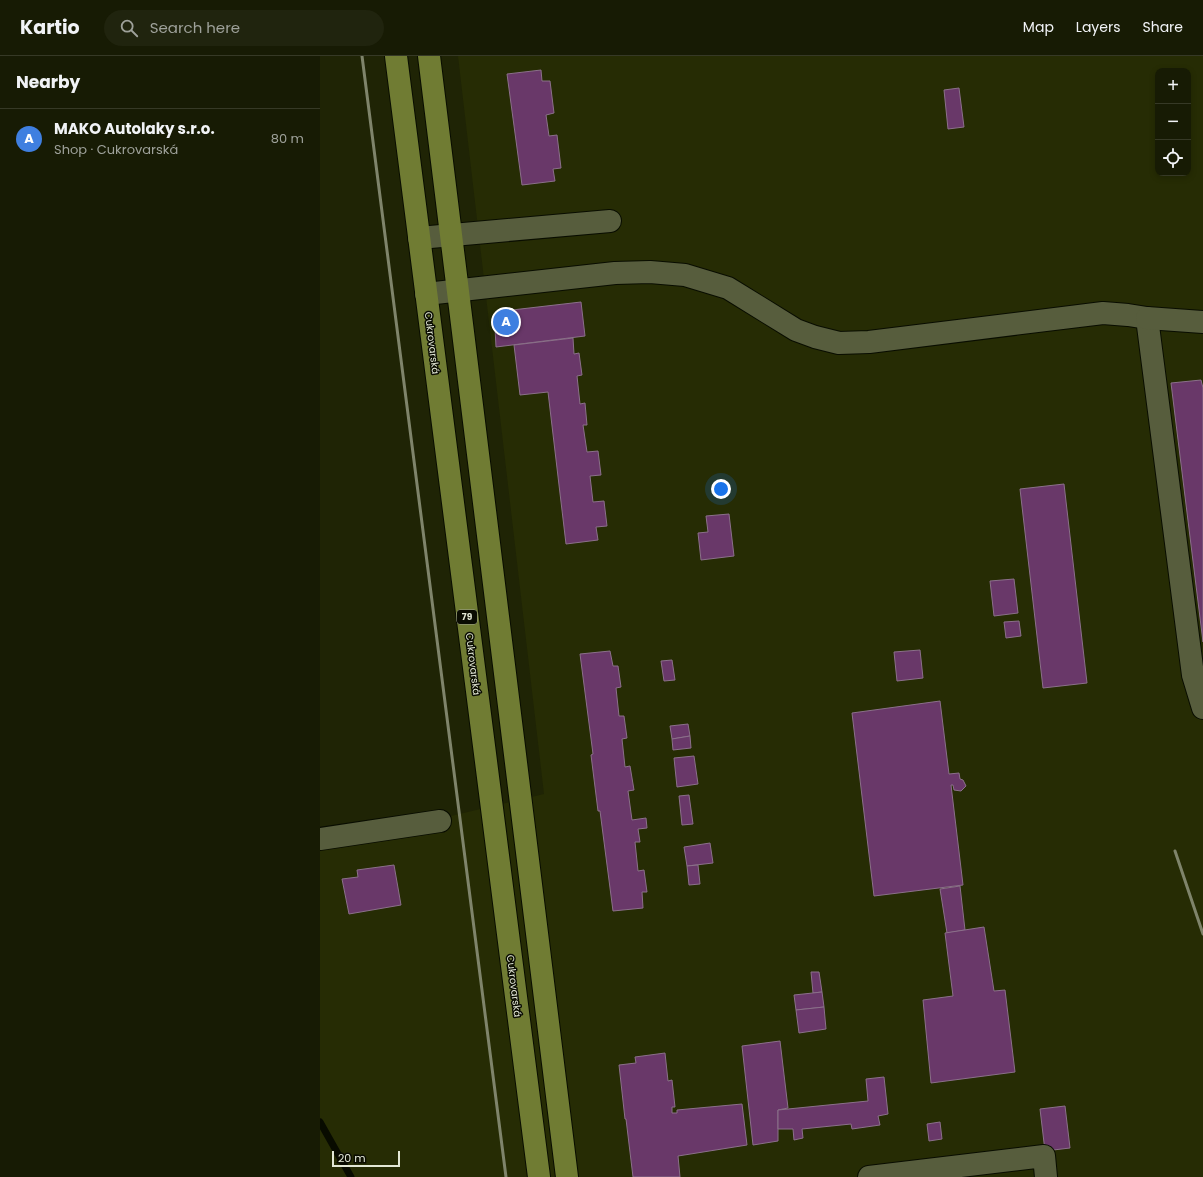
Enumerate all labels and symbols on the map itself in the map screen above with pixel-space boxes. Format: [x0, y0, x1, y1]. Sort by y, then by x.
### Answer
pin: A [493, 307, 519, 337]
street label: Cukrovarská [421, 311, 443, 375]
your location [711, 479, 731, 499]
road number: 79 [457, 610, 477, 624]
street label: Cukrovarská [462, 632, 484, 696]
street label: Cukrovarská [503, 954, 525, 1018]
scale bar [332, 1149, 400, 1168]

